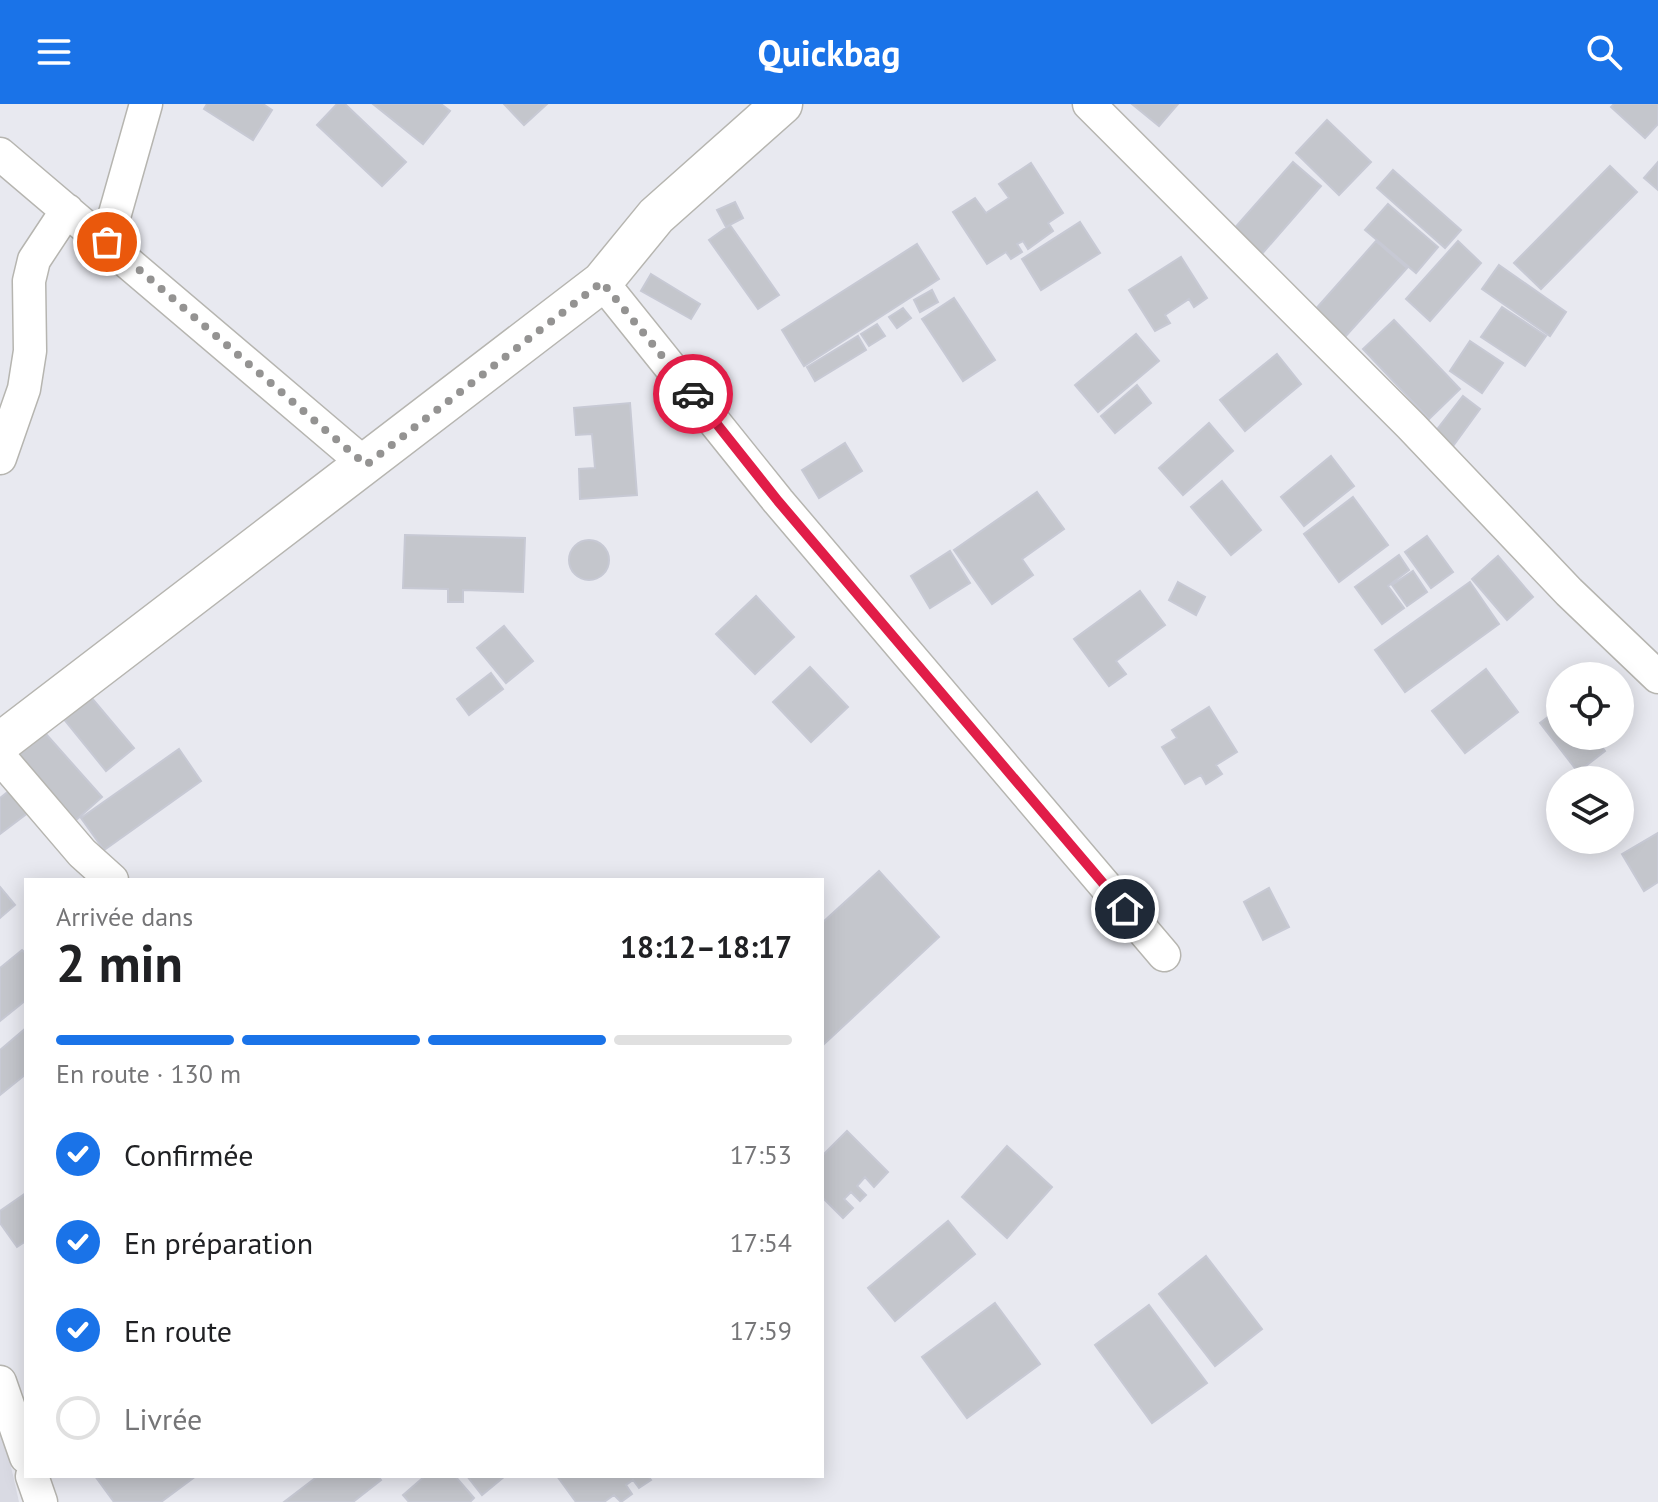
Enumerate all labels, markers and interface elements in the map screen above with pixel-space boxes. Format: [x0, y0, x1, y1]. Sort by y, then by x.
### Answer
text: Quickbag [758, 29, 900, 76]
icon: menu [32, 30, 76, 74]
icon: search [1582, 30, 1626, 74]
pin [73, 208, 141, 276]
icon: bag [85, 220, 129, 264]
courier [653, 354, 733, 434]
icon: car [671, 372, 715, 416]
map controls [1546, 662, 1634, 854]
button: locate [1546, 662, 1634, 750]
button: layers [1546, 766, 1634, 854]
pin [1091, 875, 1159, 943]
icon: home [1103, 887, 1147, 931]
text: Arrivée dans [56, 900, 193, 933]
text: 18:12–18:17 [620, 927, 792, 966]
text: 2 min [56, 929, 183, 996]
text: En route · 130 m [56, 1057, 241, 1090]
icon: check [56, 1132, 100, 1176]
text: Confirmée [124, 1135, 253, 1174]
text: 17:53 [730, 1138, 792, 1171]
icon: check [56, 1220, 100, 1264]
text: En préparation [124, 1223, 313, 1262]
text: 17:54 [730, 1226, 792, 1259]
icon: check [56, 1308, 100, 1352]
text: En route [124, 1311, 232, 1350]
text: 17:59 [730, 1314, 792, 1347]
text: Livrée [124, 1399, 202, 1438]

